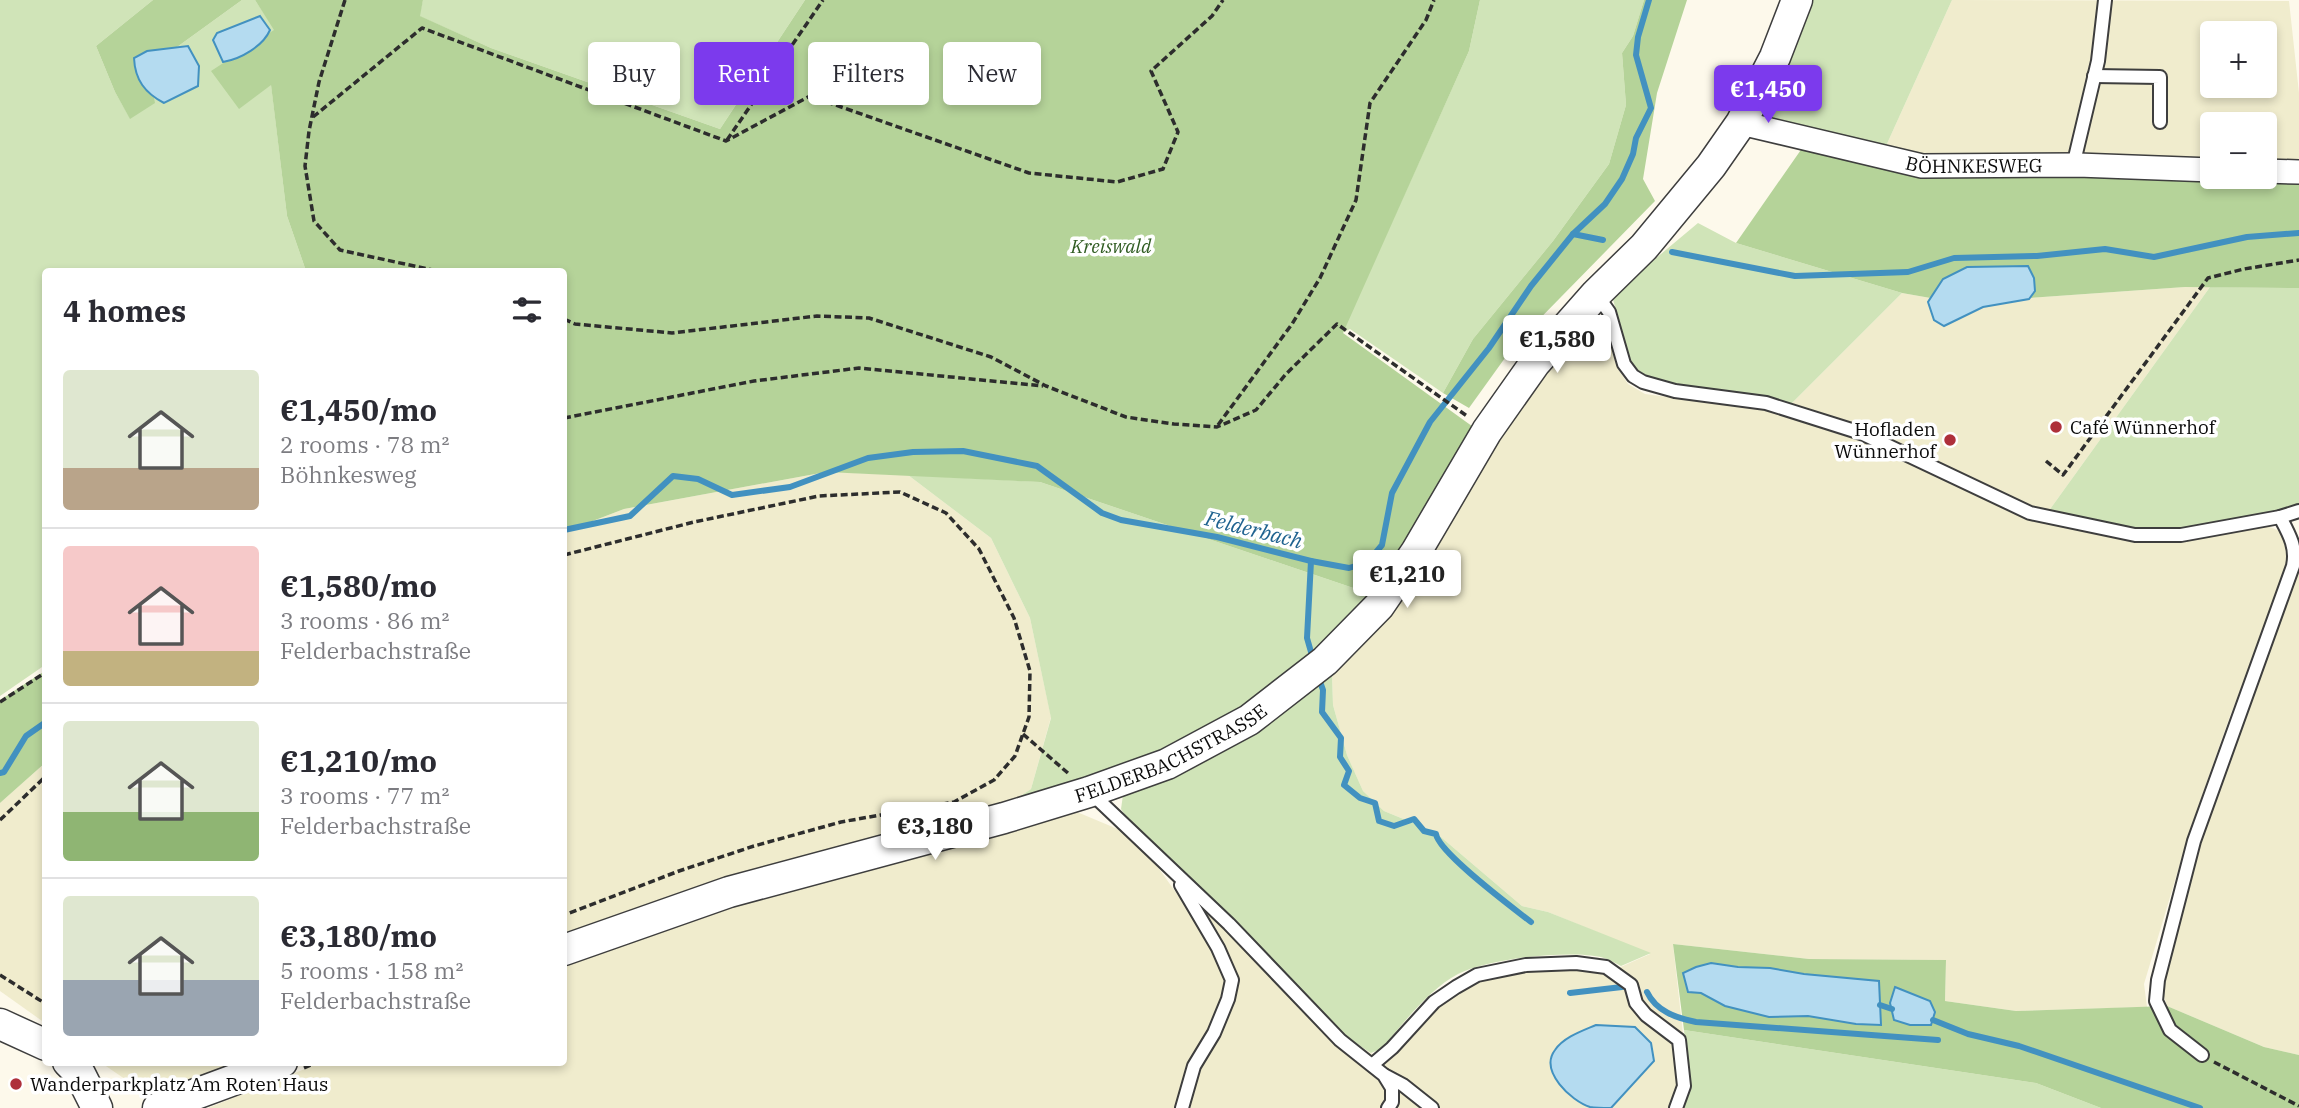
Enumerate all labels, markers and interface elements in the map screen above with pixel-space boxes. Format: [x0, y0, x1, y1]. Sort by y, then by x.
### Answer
map controls [2200, 21, 2277, 189]
button: + [2200, 21, 2277, 98]
chip: Buy [588, 42, 680, 105]
chip: Rent [694, 42, 794, 105]
chip: Filters [808, 42, 929, 105]
chip: New [943, 42, 1041, 105]
pin: €1,450 [1711, 66, 1825, 125]
text: €1,450 [1730, 73, 1806, 103]
button: − [2200, 112, 2277, 189]
street label: BÖHNKESWEG [1903, 151, 2043, 178]
park label: Kreiswald [1070, 234, 1152, 258]
text: 4 homes [63, 291, 186, 330]
icon: filters [508, 291, 546, 329]
pin: €1,580 [1500, 316, 1614, 375]
text: €1,580 [1519, 323, 1595, 353]
text: €1,450/mo [280, 390, 437, 429]
icon: home [119, 398, 203, 482]
place label: Café Wünnerhof [2070, 415, 2217, 439]
place label: Hofladen Wünnerhof [1834, 417, 1937, 463]
marker: Café Wünnerhof [2048, 419, 2064, 435]
text: 2 rooms · 78 m² [280, 429, 450, 459]
marker: Hofladen Wünnerhof [1942, 432, 1958, 448]
text: Böhnkesweg [280, 459, 417, 489]
water label: Felderbach [1201, 503, 1306, 555]
pin: €1,210 [1350, 550, 1464, 610]
text: €1,210 [1369, 558, 1445, 588]
text: €1,580/mo [280, 566, 437, 605]
icon: home [119, 574, 203, 658]
text: 3 rooms · 86 m² [280, 605, 450, 635]
text: Felderbachstraße [280, 635, 471, 665]
street label: FELDERBACHSTRASSE [1072, 699, 1272, 808]
text: €1,210/mo [280, 741, 437, 780]
icon: home [119, 749, 203, 833]
text: 3 rooms · 77 m² [280, 780, 450, 810]
pin: €3,180 [878, 802, 992, 862]
text: Felderbachstraße [280, 810, 471, 840]
text: €3,180 [897, 810, 973, 840]
text: €3,180/mo [280, 916, 437, 955]
icon: home [119, 924, 203, 1008]
text: 5 rooms · 158 m² [280, 955, 463, 985]
text: Felderbachstraße [280, 985, 471, 1015]
place label: Wanderparkplatz Am Roten Haus [30, 1072, 328, 1096]
marker: Wanderparkplatz Am Roten Haus [8, 1076, 24, 1092]

